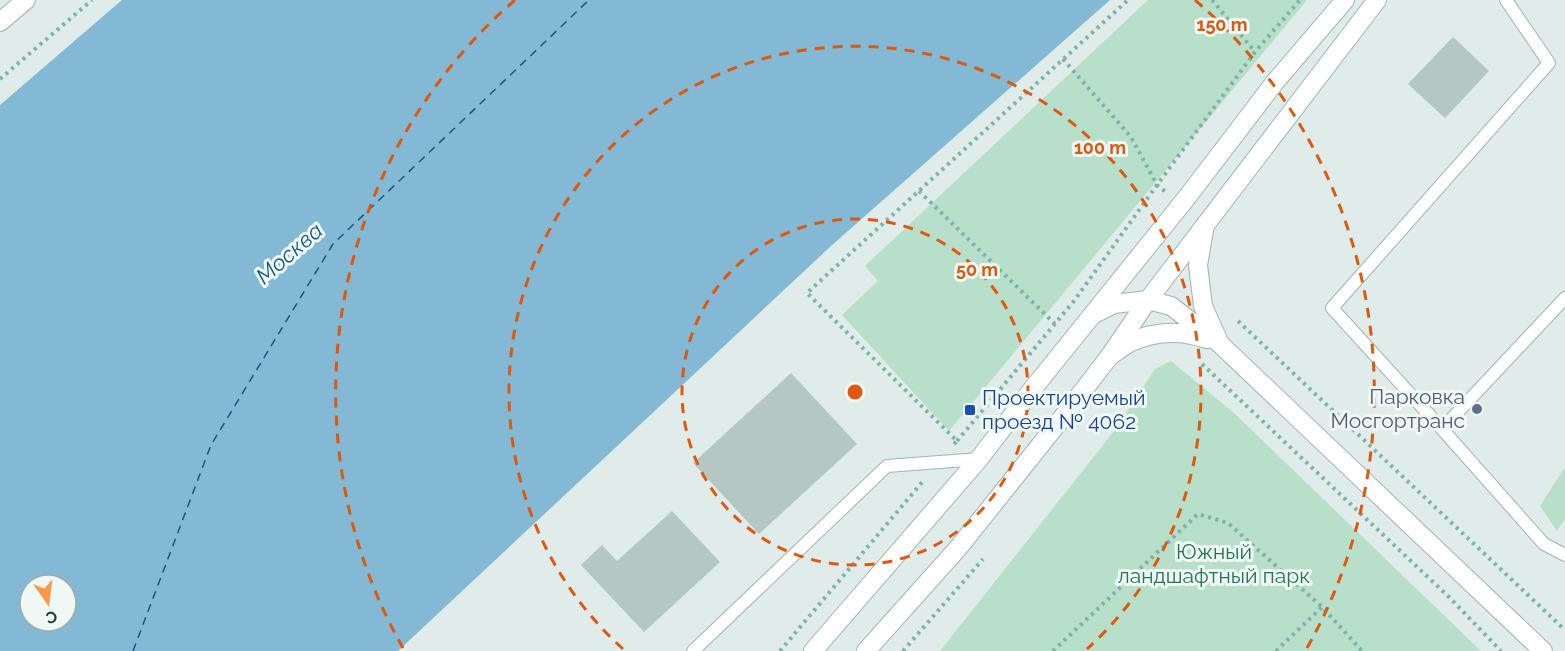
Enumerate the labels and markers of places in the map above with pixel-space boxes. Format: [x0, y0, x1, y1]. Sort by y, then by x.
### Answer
centre of rings [845, 382, 865, 402]
place label: Парковка Мосгортранс [1331, 384, 1465, 433]
place label: Проектируемый проезд № 4062 [982, 385, 1146, 434]
marker: Парковка Мосгортранс [1470, 402, 1484, 416]
marker: Проектируемый проезд № 4062 [963, 403, 977, 417]

